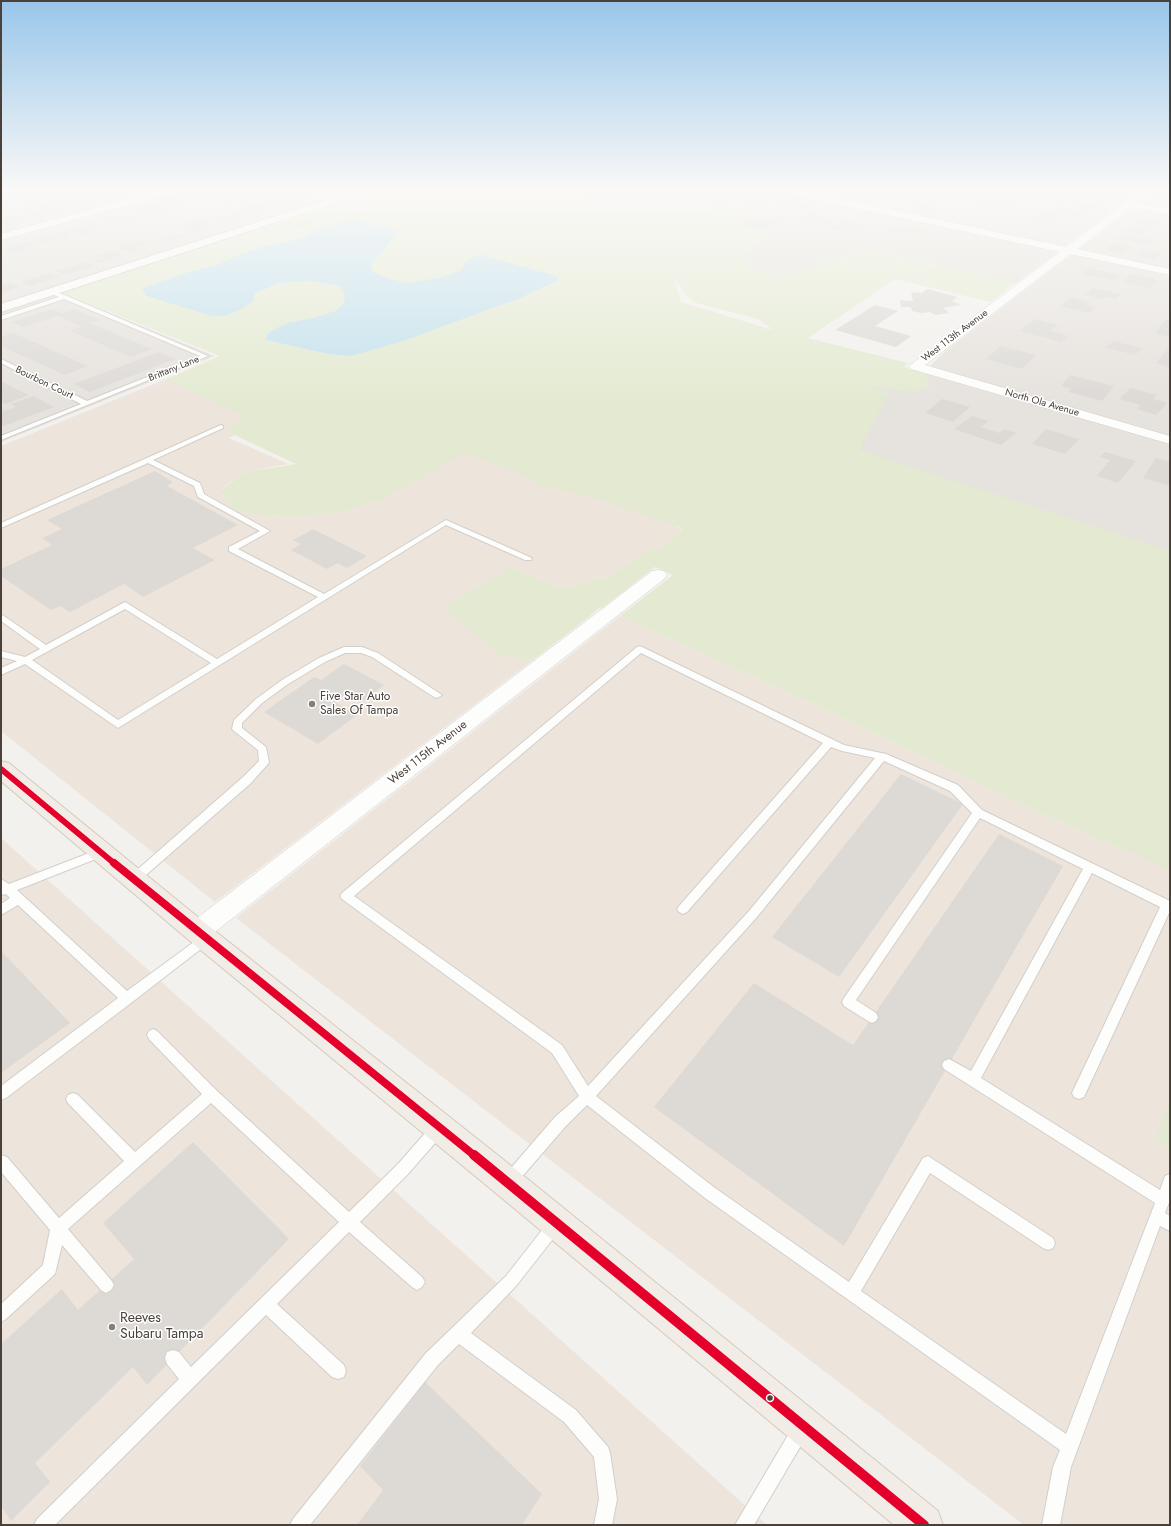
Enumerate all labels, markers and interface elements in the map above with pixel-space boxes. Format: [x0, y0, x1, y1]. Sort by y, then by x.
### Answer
street label: West 113th Avenue [919, 307, 991, 365]
street label: Brittany Lane [147, 353, 201, 385]
street label: Bourbon Court [13, 364, 75, 402]
street label: North Ola Avenue [1004, 387, 1080, 419]
place label: Five Star Auto Sales Of Tampa [320, 690, 398, 718]
marker: Five Star Auto Sales Of Tampa [307, 699, 317, 709]
street label: West 115th Avenue [386, 718, 470, 788]
place label: Reeves Subaru Tampa [120, 1311, 204, 1344]
marker: Reeves Subaru Tampa [107, 1322, 117, 1332]
unlabelled marker [765, 1393, 775, 1403]

